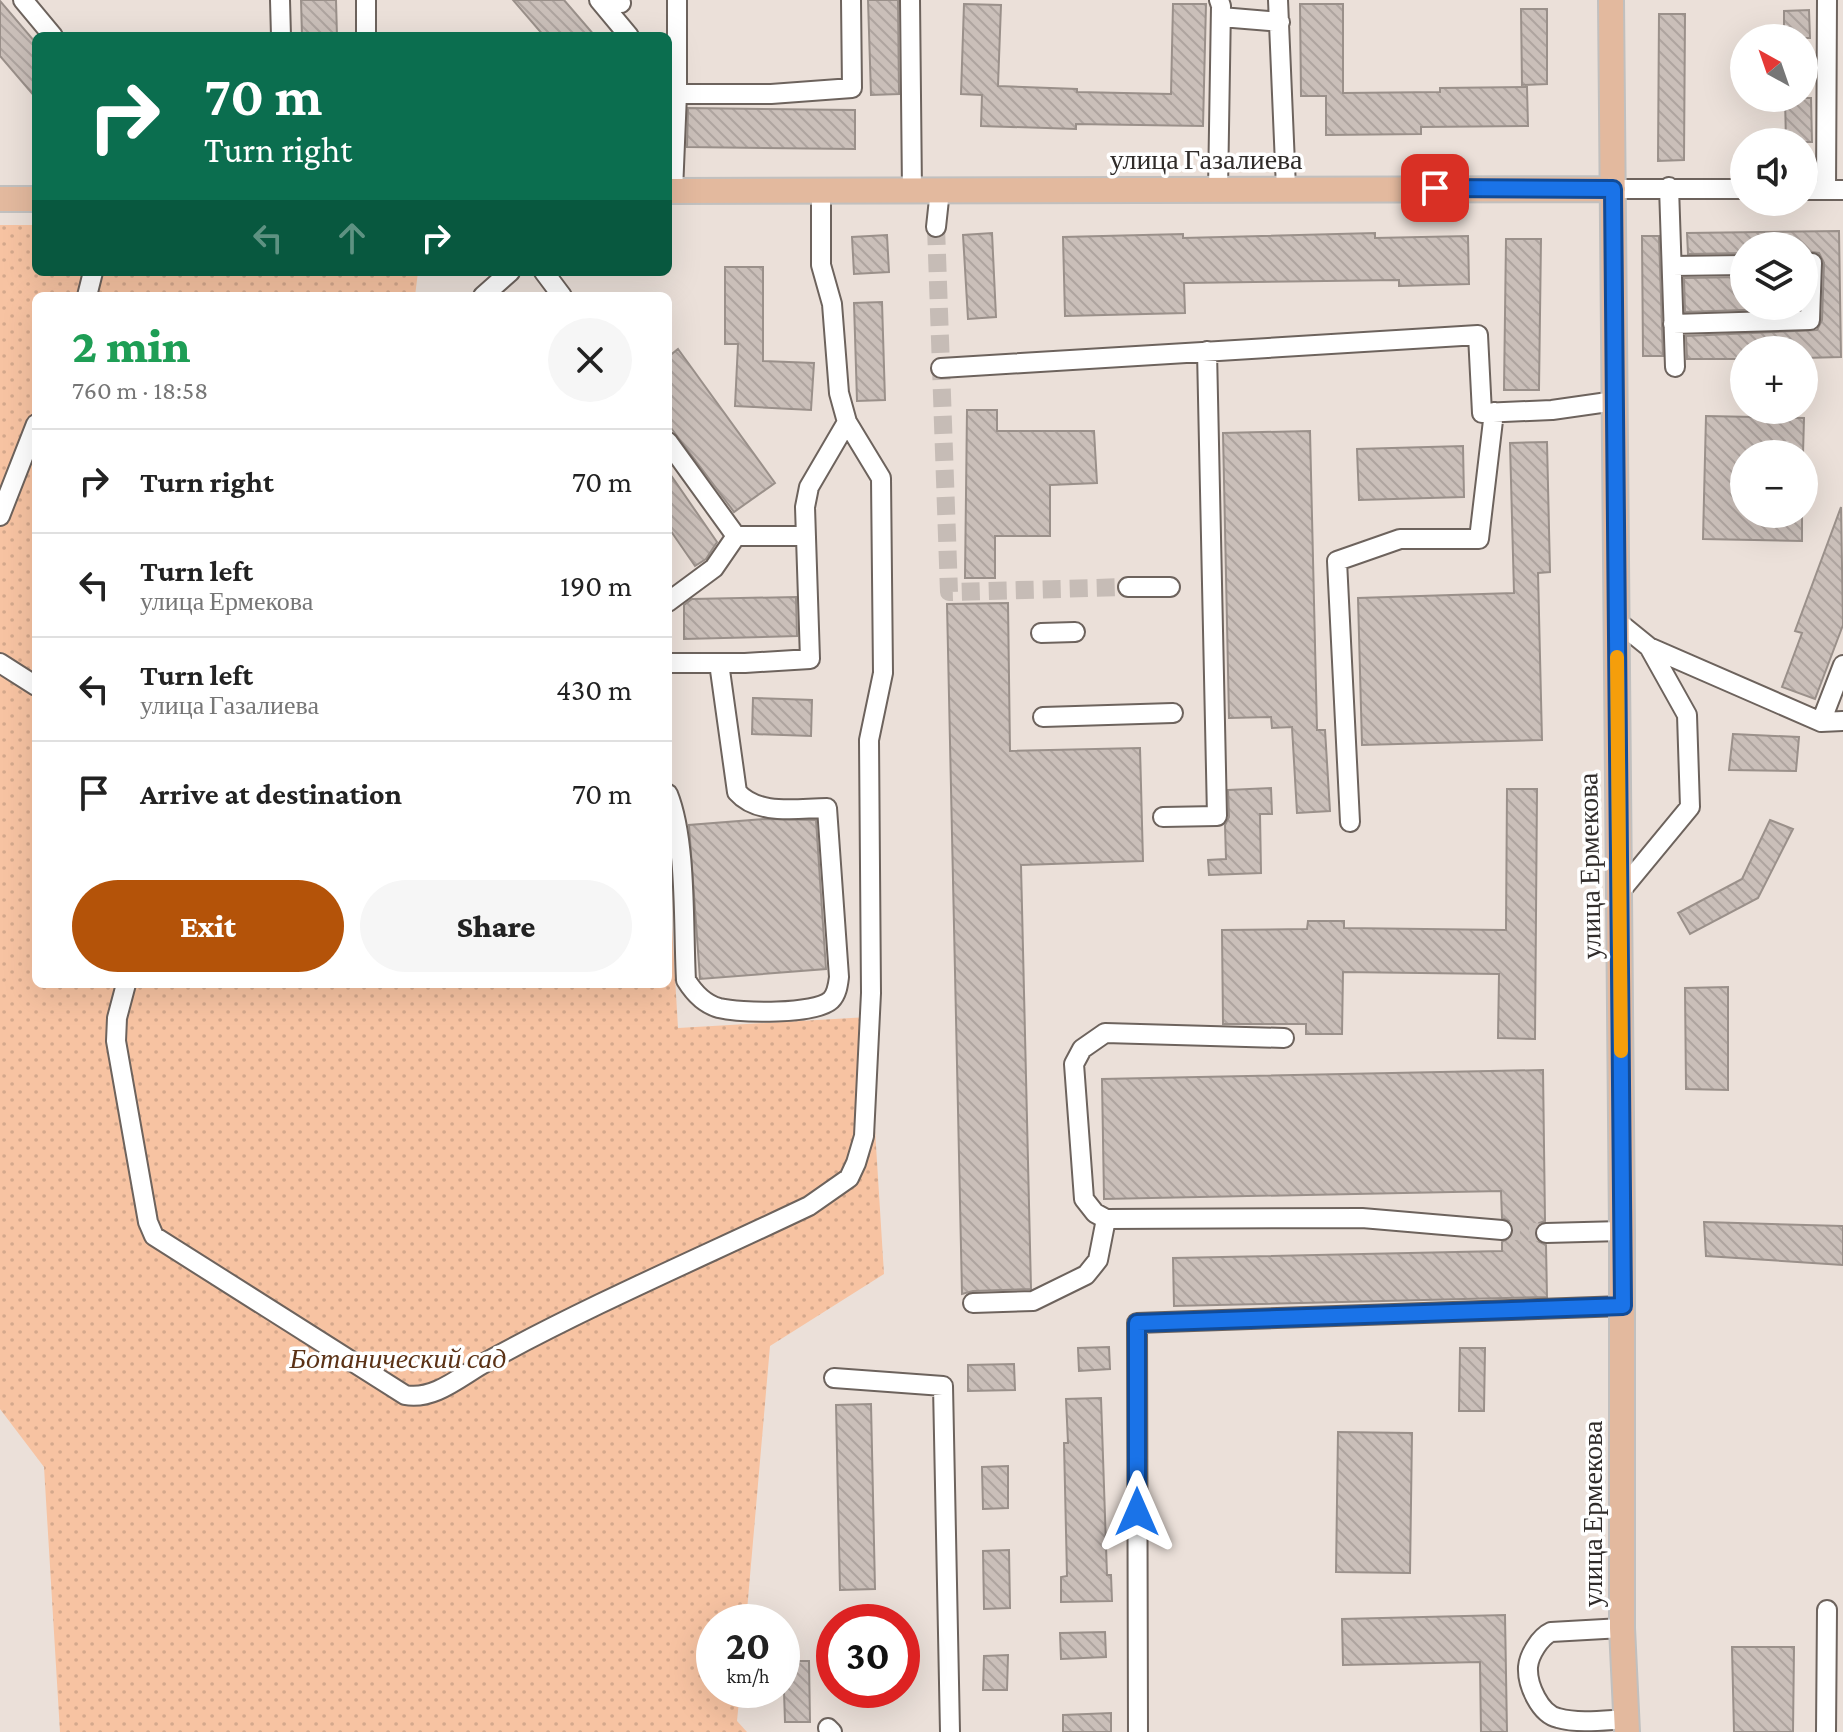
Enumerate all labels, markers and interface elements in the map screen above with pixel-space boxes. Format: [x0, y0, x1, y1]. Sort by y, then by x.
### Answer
north arrow [1730, 24, 1818, 112]
map controls [1730, 24, 1818, 528]
icon: right [72, 64, 176, 168]
text: 70 m [204, 65, 323, 127]
button: sound [1730, 128, 1818, 216]
text: Turn right [204, 130, 352, 170]
street label: улица Газалиева [1110, 144, 1303, 175]
pin [1401, 154, 1469, 222]
icon: arrive [1413, 166, 1457, 210]
icon: left [246, 216, 290, 260]
icon: ahead [330, 216, 374, 260]
icon: right [414, 216, 458, 260]
button: layers [1730, 232, 1818, 320]
button: close [548, 318, 632, 402]
text: 2 min [72, 319, 191, 372]
button: + [1730, 336, 1818, 424]
text: 760 m · 18:58 [72, 376, 208, 405]
button: − [1730, 440, 1818, 528]
icon: right [72, 459, 116, 503]
text: Turn right [140, 465, 274, 498]
text: 70 m [572, 465, 632, 498]
text: Turn left [140, 554, 253, 587]
icon: left [72, 563, 116, 607]
text: 190 m [560, 569, 632, 602]
text: улица Ермекова [140, 587, 313, 616]
text: Turn left [140, 658, 253, 691]
icon: left [72, 667, 116, 711]
text: 430 m [556, 673, 632, 706]
text: улица Газалиева [140, 691, 319, 720]
icon: arrive [72, 771, 116, 815]
street label: улица Ермекова [1572, 772, 1607, 960]
text: Arrive at destination [140, 777, 402, 810]
text: 70 m [572, 777, 632, 810]
button: Exit [72, 880, 344, 972]
button: Share [360, 880, 632, 972]
park label: Ботанический сад [288, 1343, 507, 1374]
street label: улица Ермекова [1577, 1420, 1608, 1607]
position arrow [1095, 1470, 1179, 1554]
speed limit sign: 30 [816, 1604, 920, 1708]
text: 20 [726, 1623, 770, 1668]
text: km/h [726, 1665, 770, 1687]

